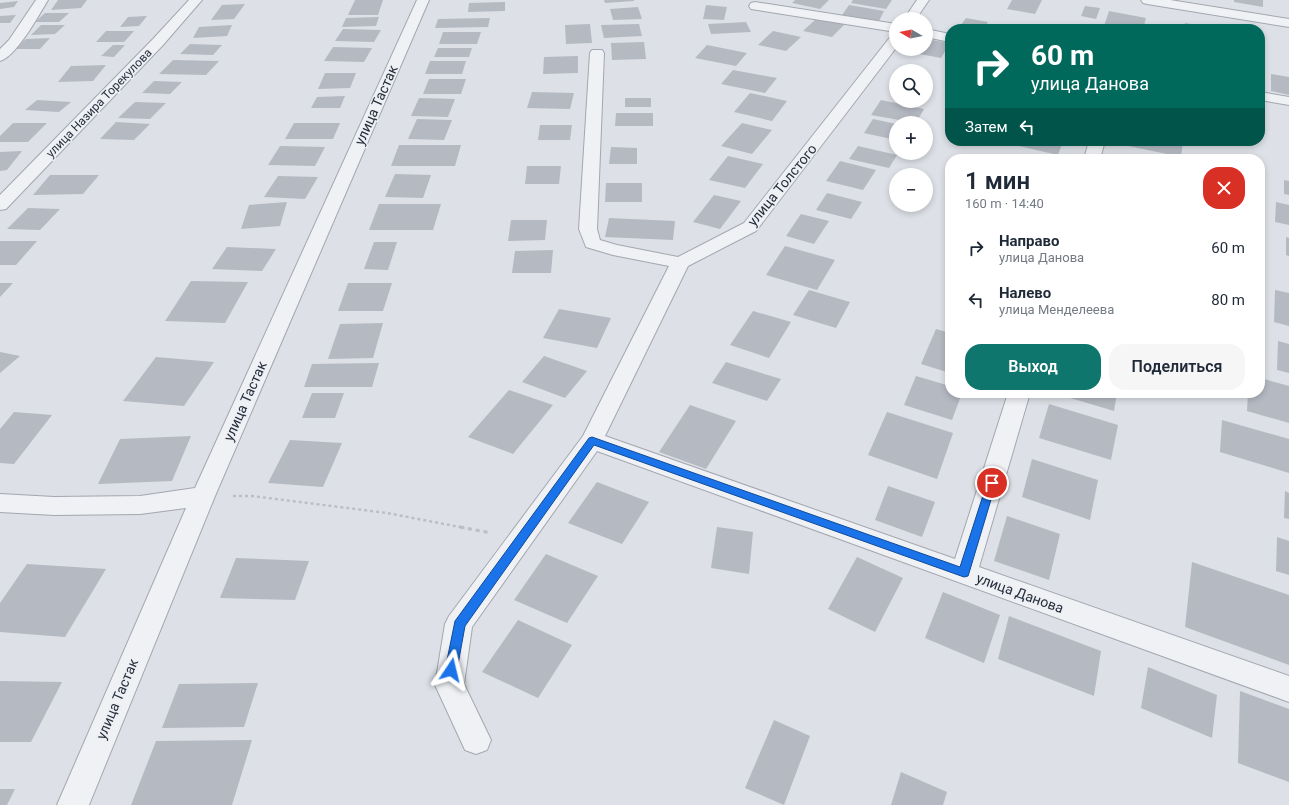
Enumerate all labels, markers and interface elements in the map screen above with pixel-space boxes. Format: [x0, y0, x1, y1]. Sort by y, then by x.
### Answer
north arrow [889, 12, 933, 56]
map controls [889, 12, 933, 212]
text: 60 m [1031, 39, 1094, 72]
icon: right [965, 40, 1017, 92]
street label: улица Назира Торекулова [43, 46, 155, 160]
street label: улица Тастак [351, 62, 401, 148]
button: search [889, 64, 933, 108]
text: улица Данова [1031, 73, 1149, 94]
button: + [889, 116, 933, 160]
icon: left [1016, 116, 1038, 138]
text: Затем [965, 118, 1008, 136]
street label: улица Толстого [744, 141, 820, 229]
text: 1 мин [965, 167, 1030, 195]
button: close [1203, 167, 1245, 209]
button: − [889, 168, 933, 212]
text: 160 m · 14:40 [965, 196, 1044, 211]
text: Направо [999, 232, 1060, 250]
icon: right [965, 237, 987, 259]
text: 60 m [1211, 239, 1245, 257]
text: улица Данова [999, 250, 1084, 265]
text: Налево [999, 284, 1051, 302]
icon: left [965, 289, 987, 311]
text: 80 m [1211, 291, 1245, 309]
text: улица Менделеева [999, 302, 1114, 317]
button: Выход [965, 344, 1101, 390]
button: Поделиться [1109, 344, 1245, 390]
street label: улица Тастак [220, 358, 270, 444]
pin [975, 466, 1009, 500]
icon: arrive [981, 472, 1003, 494]
street label: улица Данова [974, 570, 1066, 616]
position arrow [430, 649, 472, 691]
street label: улица Тастак [93, 656, 141, 742]

